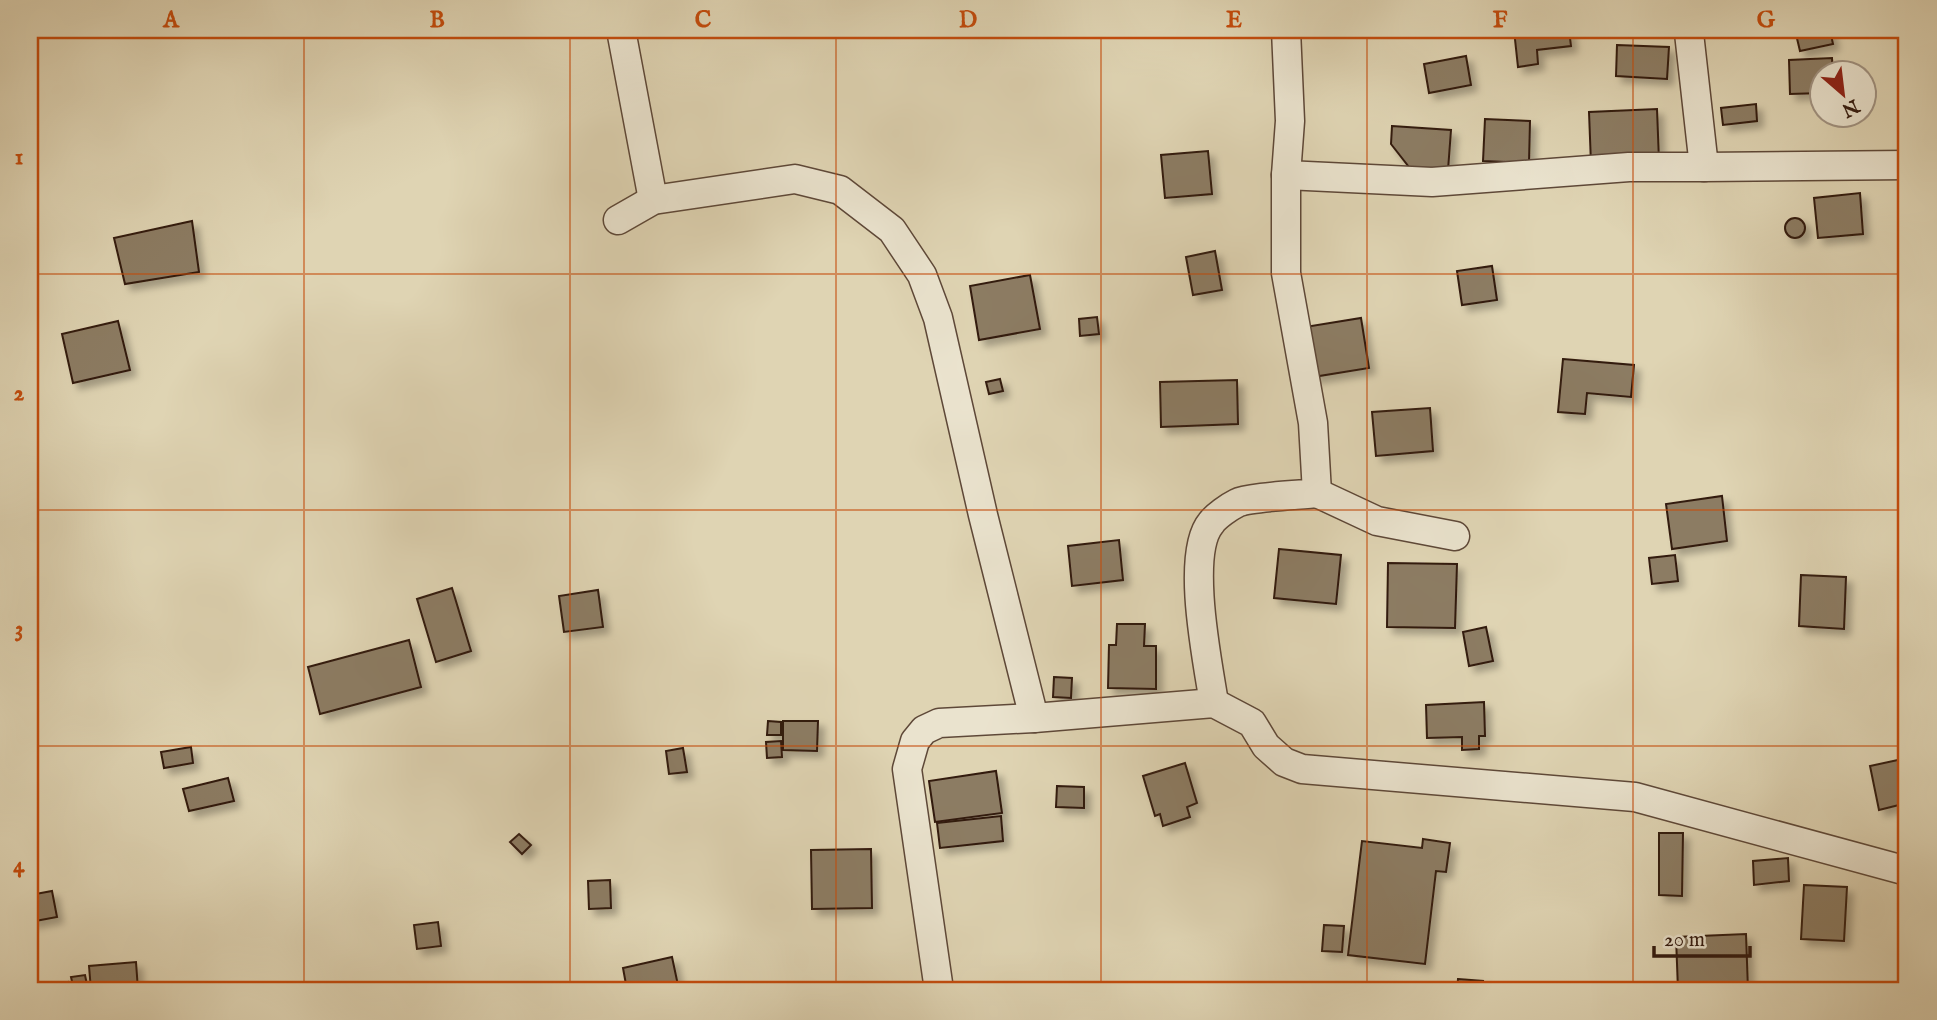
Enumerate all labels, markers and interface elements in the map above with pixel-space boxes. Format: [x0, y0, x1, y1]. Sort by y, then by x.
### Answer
text: A [162, 6, 180, 35]
text: B [429, 6, 445, 35]
text: C [695, 6, 712, 35]
text: D [959, 6, 977, 35]
text: E [1226, 6, 1242, 35]
text: F [1493, 6, 1508, 35]
text: G [1757, 6, 1776, 35]
north arrow [1808, 60, 1878, 130]
text: N [1837, 92, 1864, 122]
text: 1 [15, 143, 23, 172]
text: 2 [14, 379, 25, 408]
text: 3 [15, 615, 23, 644]
text: 4 [13, 851, 25, 880]
scale bar [1654, 915, 1750, 959]
text: 20 m [1664, 927, 1705, 954]

